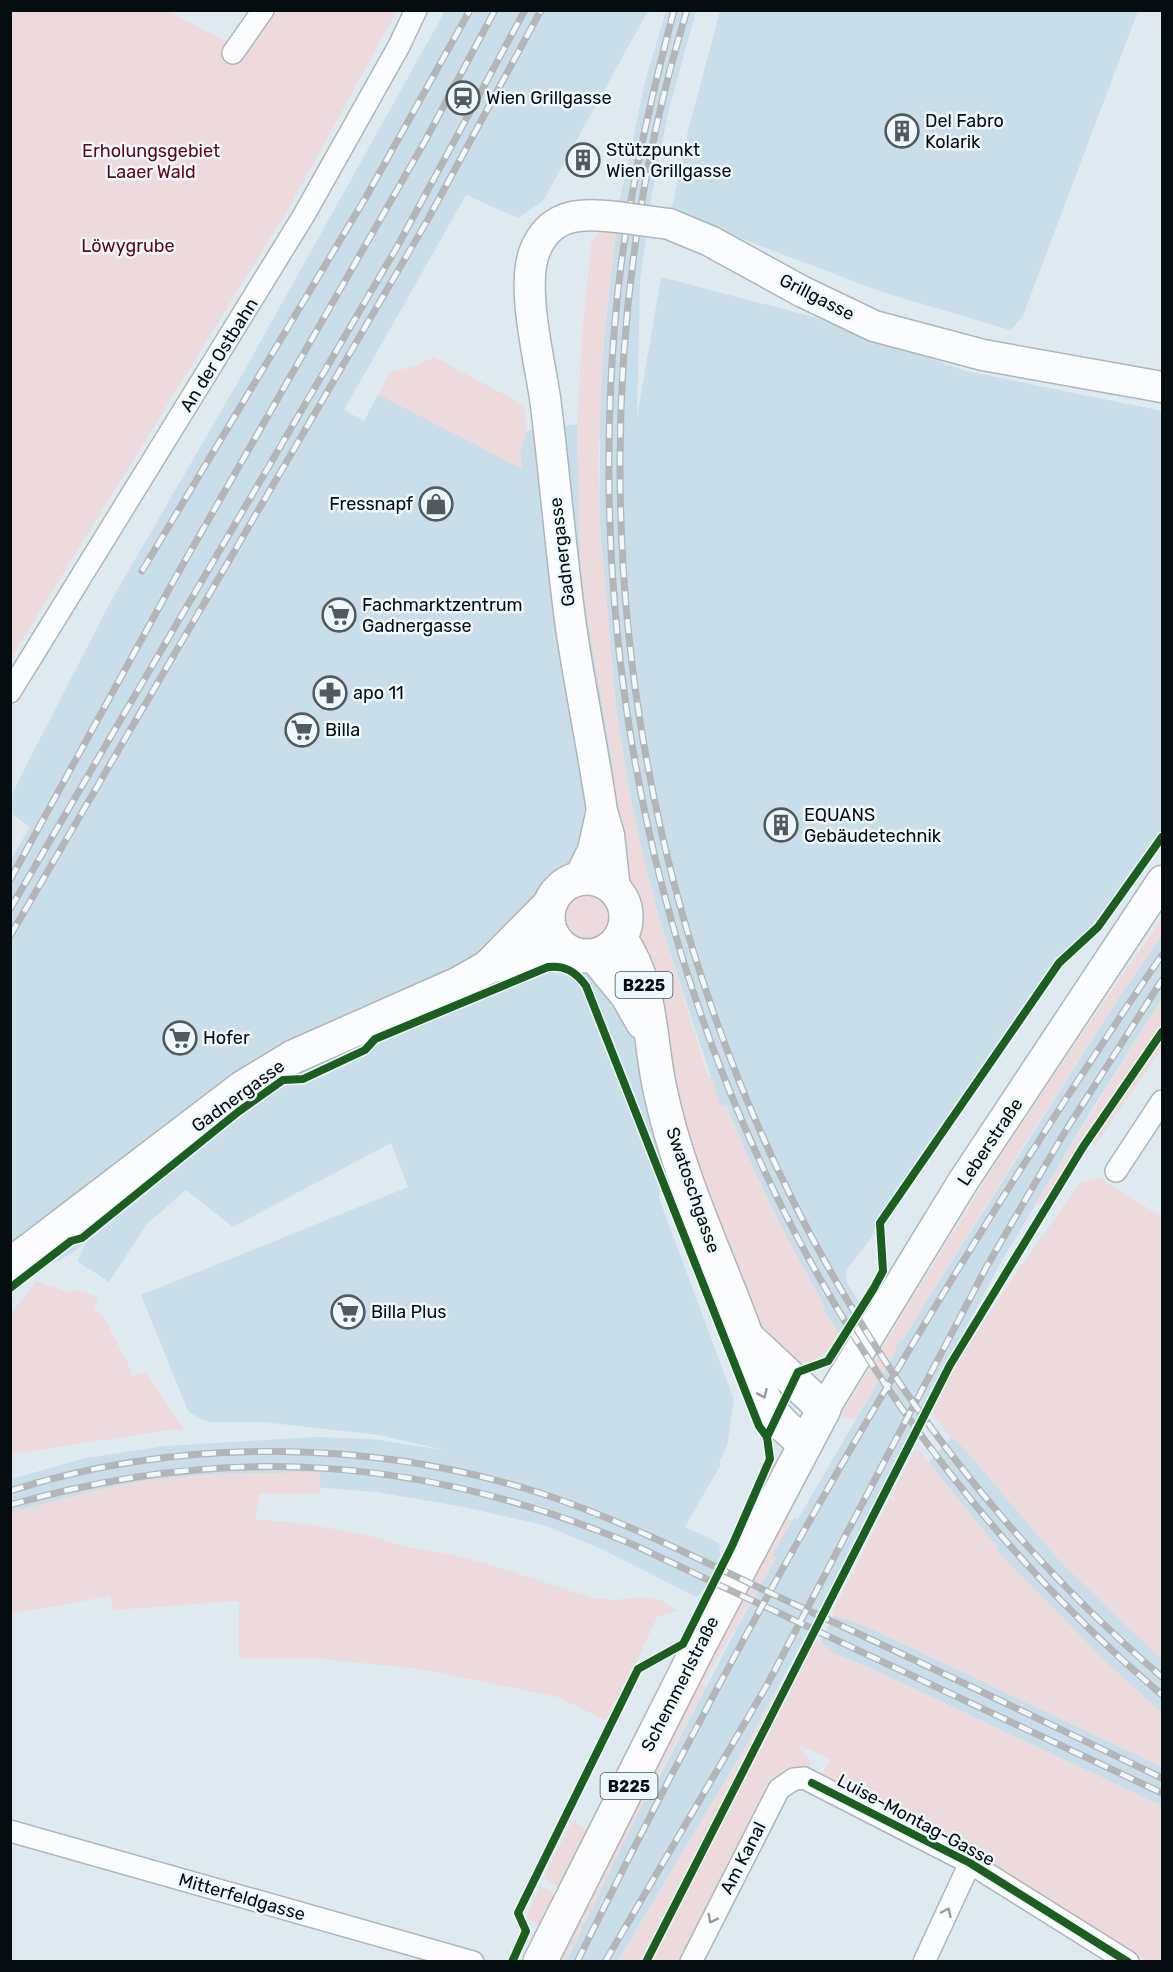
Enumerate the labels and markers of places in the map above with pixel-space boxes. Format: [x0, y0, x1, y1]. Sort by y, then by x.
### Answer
station icon: Wien Grillgasse [445, 80, 481, 116]
place label: Wien Grillgasse [486, 87, 612, 109]
place label: Del Fabro Kolarik [925, 110, 1004, 153]
building icon: Del Fabro Kolarik [884, 113, 920, 149]
place label: Stützpunkt Wien Grillgasse [606, 139, 732, 182]
building icon: Stützpunkt Wien Grillgasse [565, 142, 601, 178]
shop icon: Fressnapf [418, 486, 454, 522]
place label: Fressnapf [329, 493, 413, 515]
place label: Fachmarktzentrum Gadnergasse [362, 594, 523, 637]
supermarket icon: Fachmarktzentrum Gadnergasse [321, 597, 357, 633]
pharmacy icon: apo 11 [312, 675, 348, 711]
place label: apo 11 [353, 682, 404, 704]
supermarket icon: Billa [284, 712, 320, 748]
place label: Billa [325, 719, 360, 741]
place label: EQUANS Gebäudetechnik [804, 804, 942, 847]
building icon: EQUANS Gebäudetechnik [763, 807, 799, 843]
supermarket icon: Hofer [162, 1020, 198, 1056]
place label: Hofer [203, 1027, 250, 1049]
supermarket icon: Billa Plus [330, 1294, 366, 1330]
place label: Billa Plus [371, 1301, 446, 1323]

